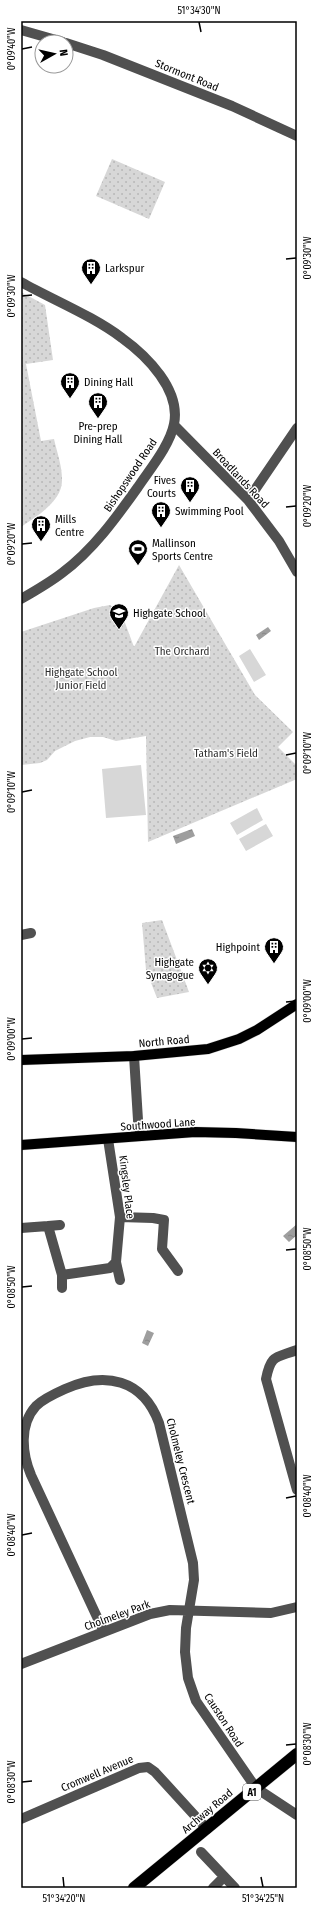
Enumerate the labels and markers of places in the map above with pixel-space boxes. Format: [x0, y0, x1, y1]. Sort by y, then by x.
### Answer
building icon: Larkspur [80, 257, 102, 285]
place label: Larkspur [105, 262, 144, 275]
building icon: Dining Hall [59, 371, 81, 399]
place label: Dining Hall [84, 376, 133, 389]
building icon: Pre-prep Dining Hall [87, 391, 109, 419]
place label: Pre-prep Dining Hall [73, 420, 123, 446]
place label: Fives Courts [147, 474, 176, 500]
building icon: Fives Courts [179, 475, 201, 503]
building icon: Swimming Pool [150, 500, 172, 528]
place label: Swimming Pool [175, 505, 244, 518]
place label: Mills Centre [55, 513, 84, 539]
building icon: Mills Centre [30, 514, 52, 542]
place label: Mallinson Sports Centre [152, 537, 213, 563]
sports icon: Mallinson Sports Centre [127, 538, 149, 566]
school or university icon: Highgate School [108, 602, 130, 630]
place label: Highgate School [133, 607, 206, 620]
building icon: Highpoint [263, 936, 285, 964]
place label: Highpoint [216, 941, 260, 954]
place label: Highgate Synagogue [146, 956, 194, 982]
synagogue icon: Highgate Synagogue [197, 957, 219, 985]

